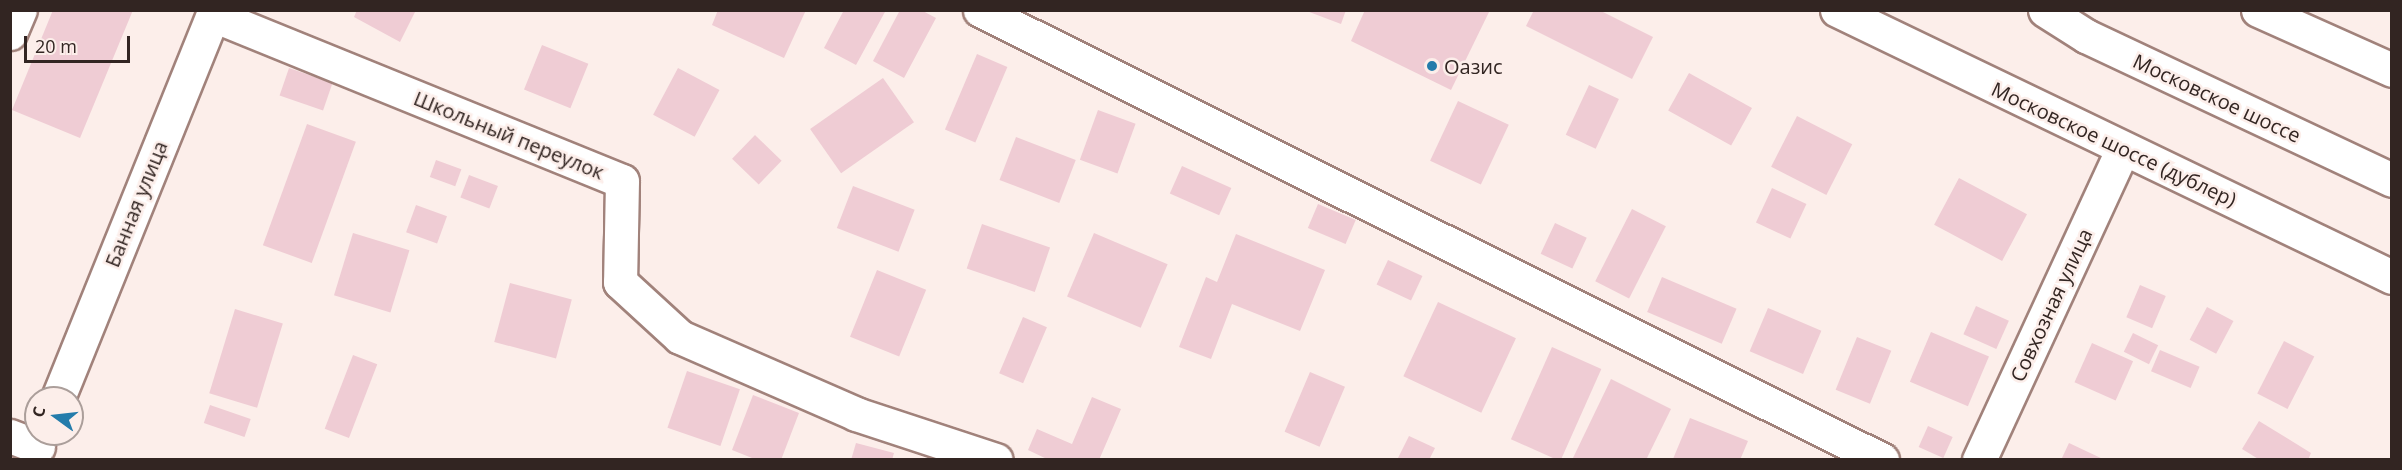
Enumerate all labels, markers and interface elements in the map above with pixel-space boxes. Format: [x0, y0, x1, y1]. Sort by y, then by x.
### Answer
scale bar [27, 24, 134, 62]
text: 20 m [35, 34, 77, 58]
street label: Московское шоссе [2129, 49, 2305, 147]
place label: Оазис [1444, 54, 1503, 78]
marker: Оазис [1425, 59, 1439, 73]
street label: Московское шоссе (дублер) [1988, 77, 2240, 211]
street label: Школьный переулок [410, 86, 608, 184]
street label: Банная улица [100, 137, 172, 271]
street label: Совхозная улица [2005, 225, 2097, 385]
north arrow [24, 386, 84, 446]
text: С [27, 404, 50, 420]

